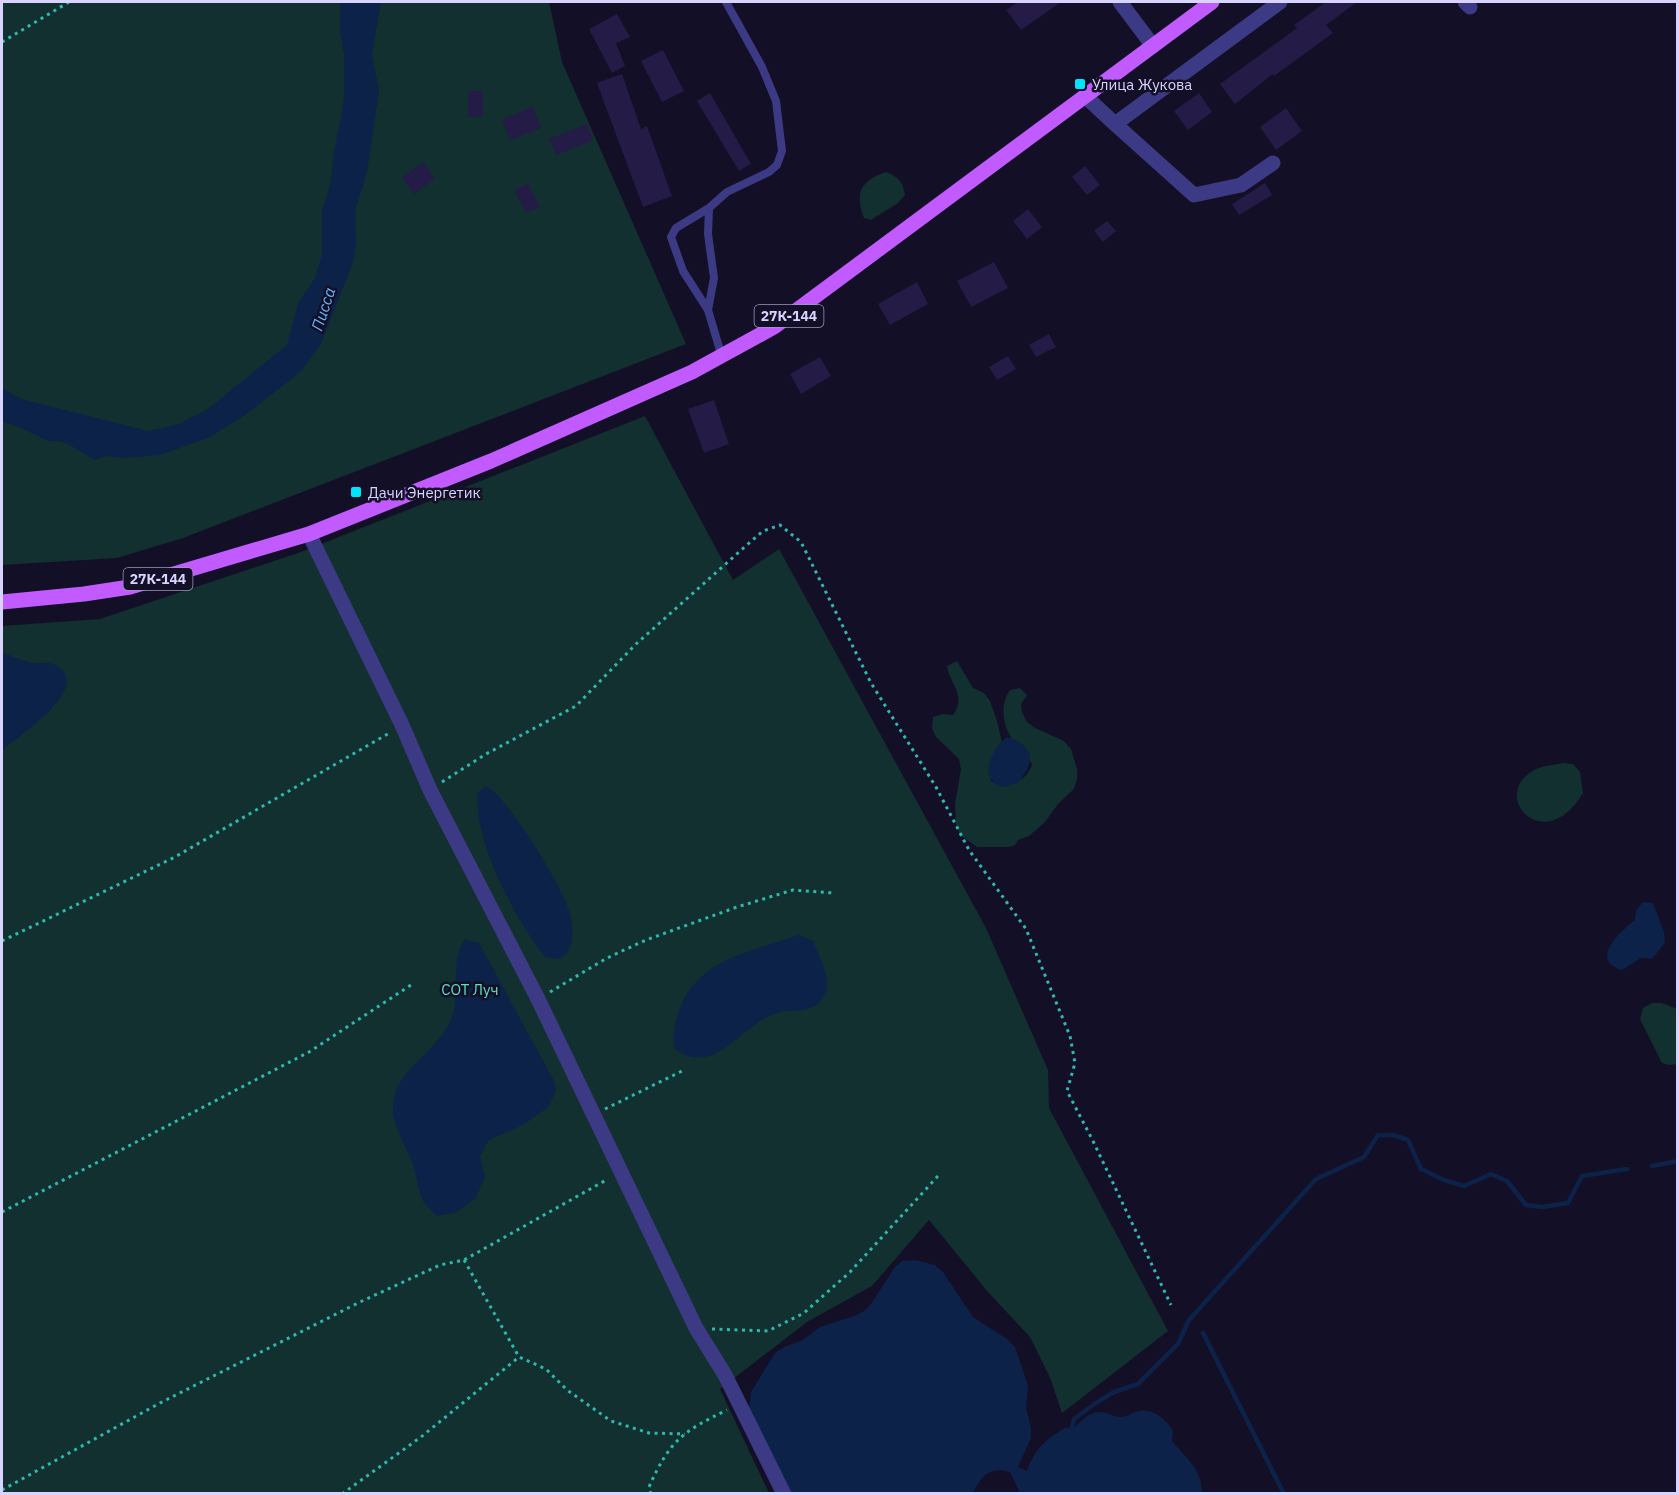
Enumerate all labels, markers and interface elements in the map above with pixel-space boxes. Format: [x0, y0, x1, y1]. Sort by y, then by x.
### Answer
place label: Улица Жукова [1092, 75, 1192, 94]
marker: Улица Жукова [1073, 77, 1087, 91]
water label: Писса [307, 285, 339, 333]
road number: 27К-144 [754, 305, 824, 327]
place label: Дачи Энергетик [368, 483, 481, 502]
marker: Дачи Энергетик [349, 485, 363, 499]
road number: 27К-144 [124, 568, 192, 590]
park label: СОТ Луч [441, 980, 499, 999]

